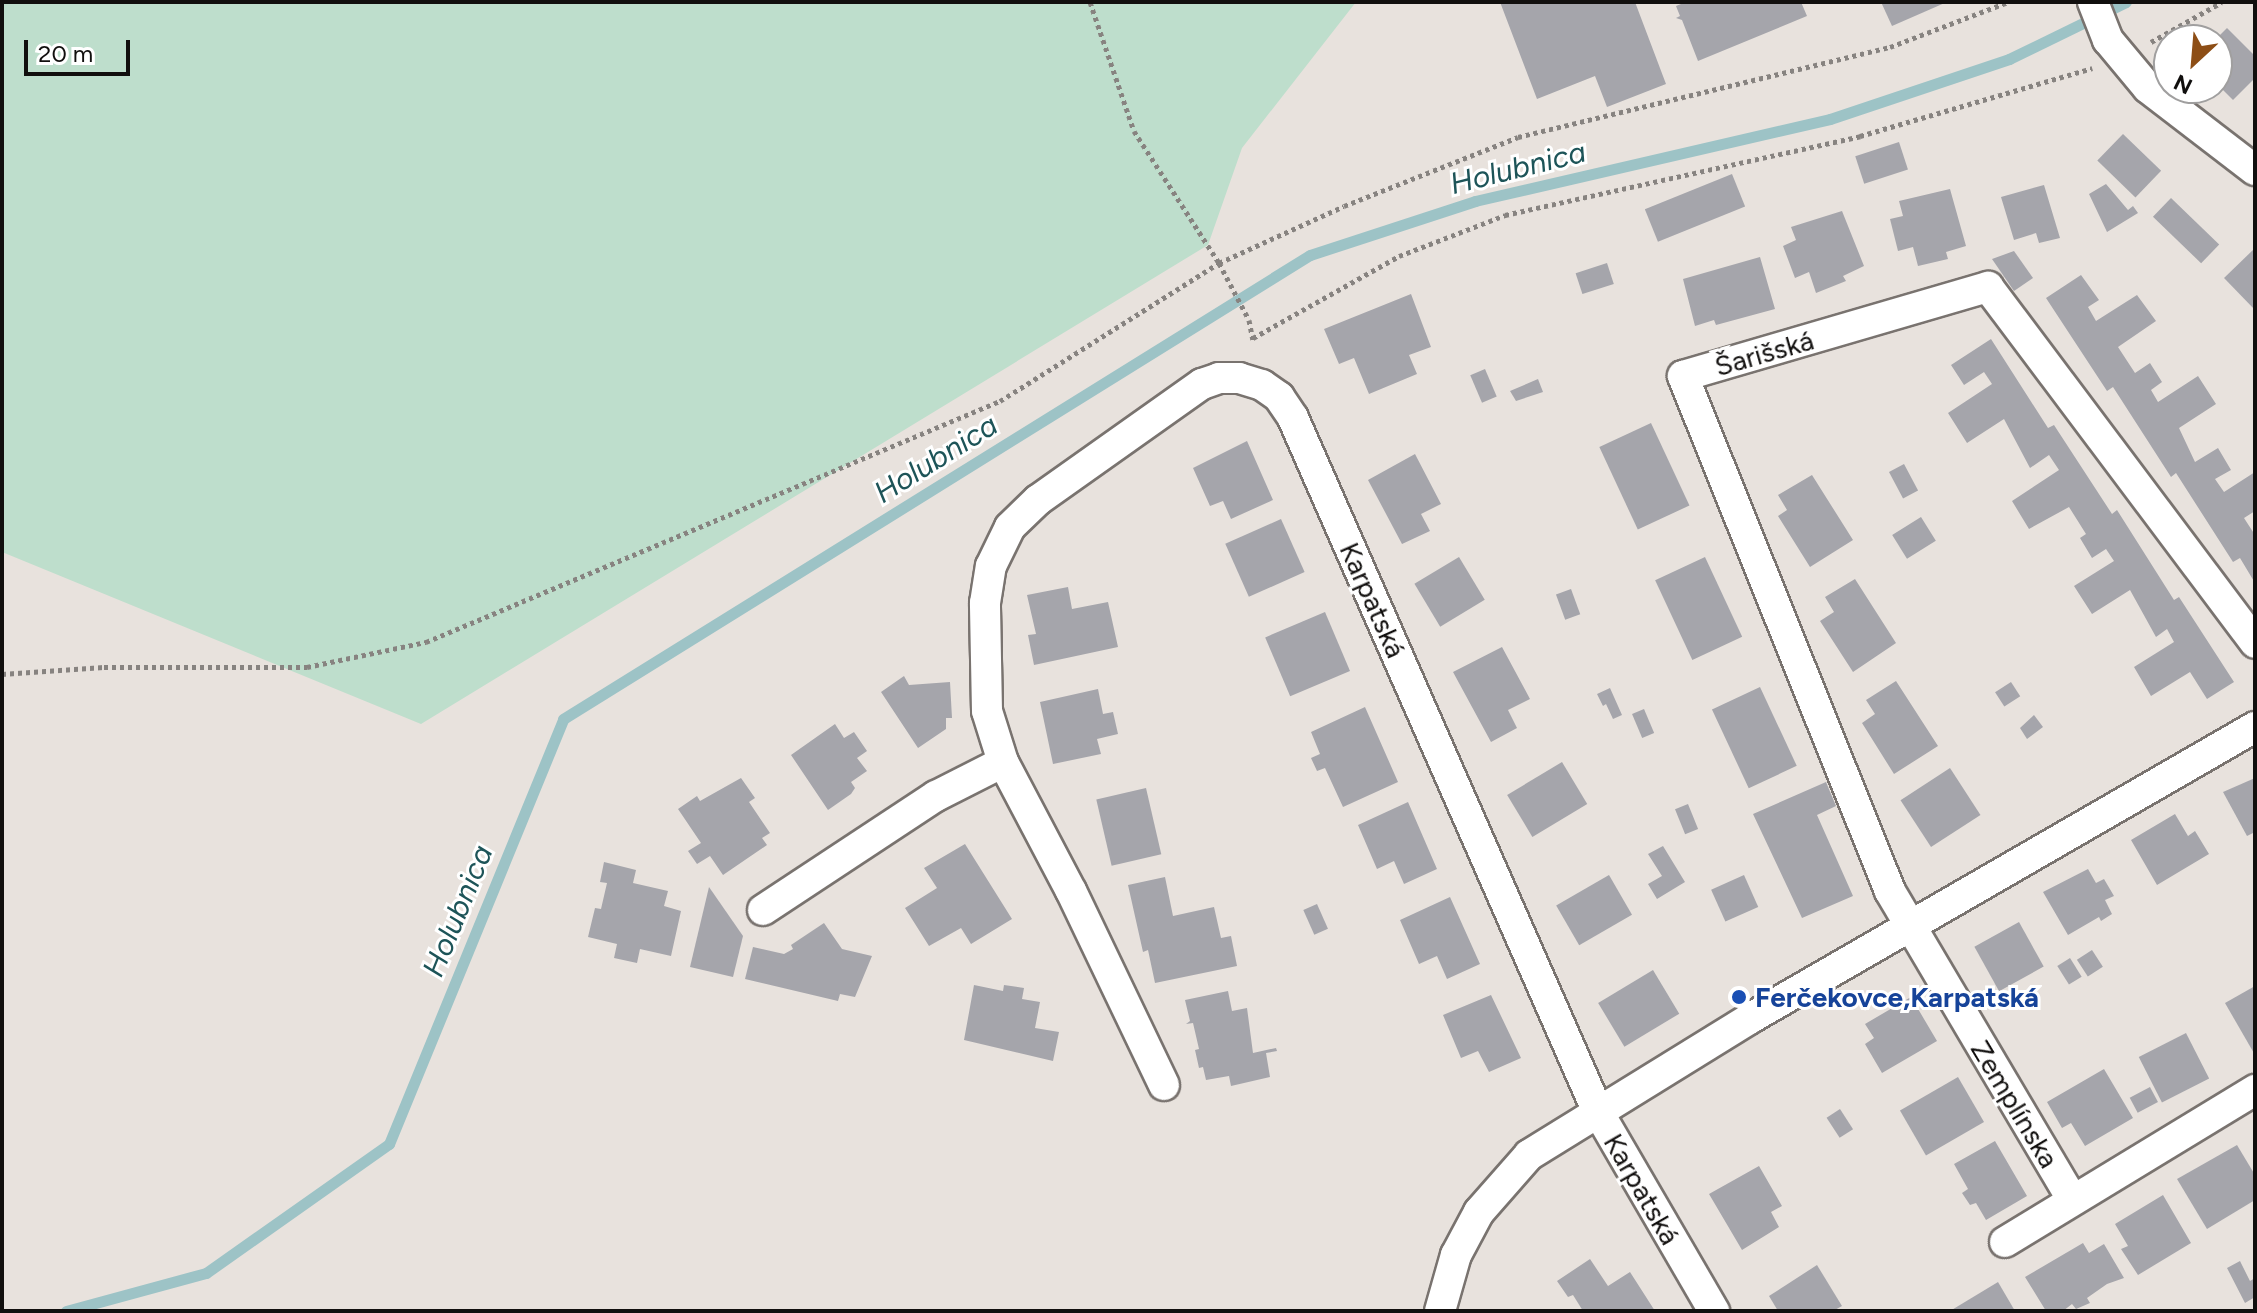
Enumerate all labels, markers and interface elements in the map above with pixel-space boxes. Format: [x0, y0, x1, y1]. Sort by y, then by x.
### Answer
scale bar [28, 24, 134, 74]
north arrow [2153, 24, 2233, 104]
text: 20 m [38, 39, 93, 68]
text: N [2170, 68, 2197, 100]
water label: Holubnica [1446, 134, 1590, 202]
street label: Šarišská [1711, 323, 1817, 383]
water label: Holubnica [868, 407, 1004, 511]
street label: Karpatská [1333, 537, 1413, 663]
water label: Holubnica [415, 840, 501, 982]
place label: Ferčekovce,Karpatská [1755, 980, 2039, 1014]
marker: Ferčekovce,Karpatská [1730, 988, 1748, 1006]
street label: Zemplínska [1964, 1034, 2066, 1174]
street label: Karpatská [1597, 1128, 1687, 1250]

